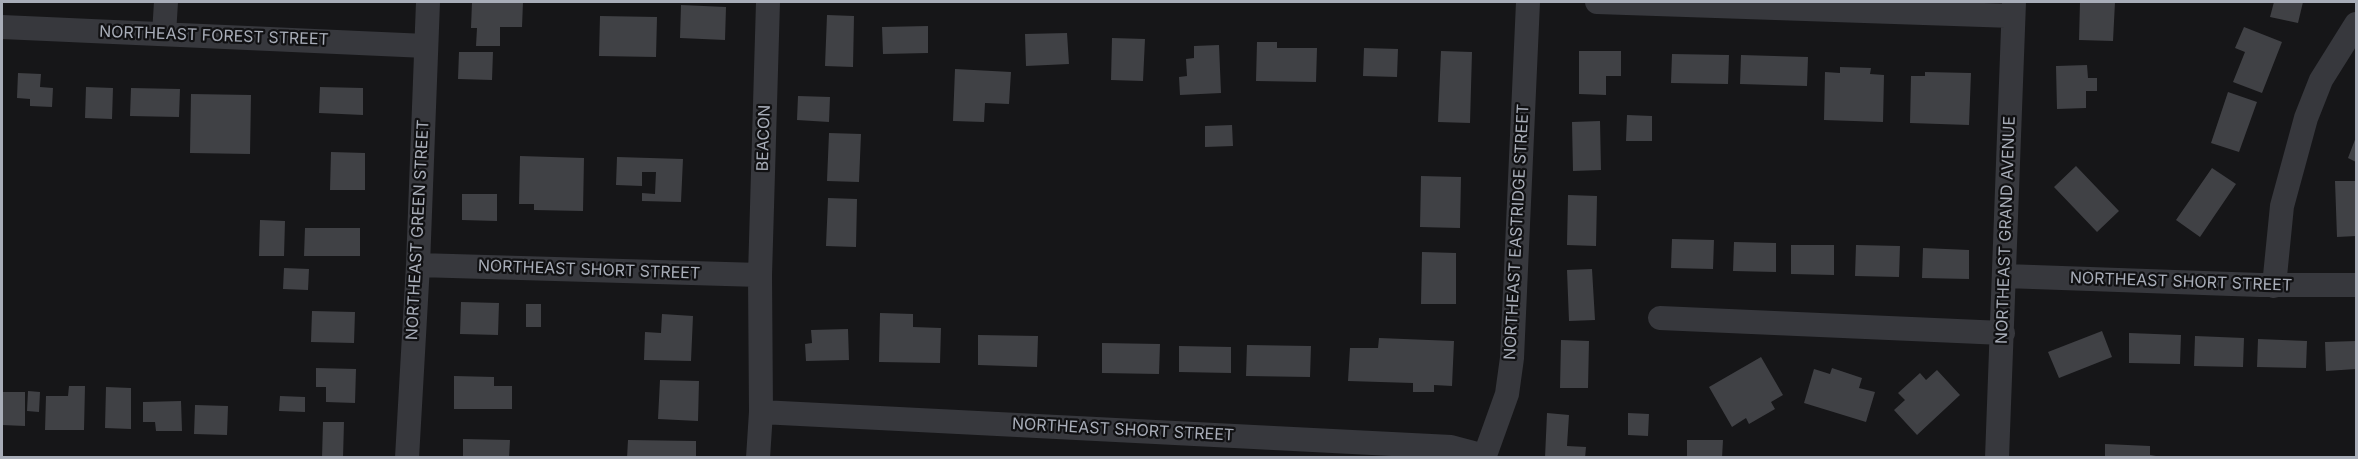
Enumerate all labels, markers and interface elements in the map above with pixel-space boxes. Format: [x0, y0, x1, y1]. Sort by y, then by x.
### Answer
street label: NORTHEAST FOREST STREET [99, 22, 329, 50]
street label: NORTHEAST EASTRIDGE STREET [1501, 103, 1533, 361]
street label: BEACON [753, 104, 775, 172]
street label: NORTHEAST GRAND AVENUE [1992, 116, 2020, 344]
street label: NORTHEAST GREEN STREET [403, 119, 433, 341]
street label: NORTHEAST SHORT STREET [477, 257, 701, 283]
street label: NORTHEAST SHORT STREET [2069, 269, 2293, 295]
street label: NORTHEAST SHORT STREET [1011, 415, 1235, 445]

